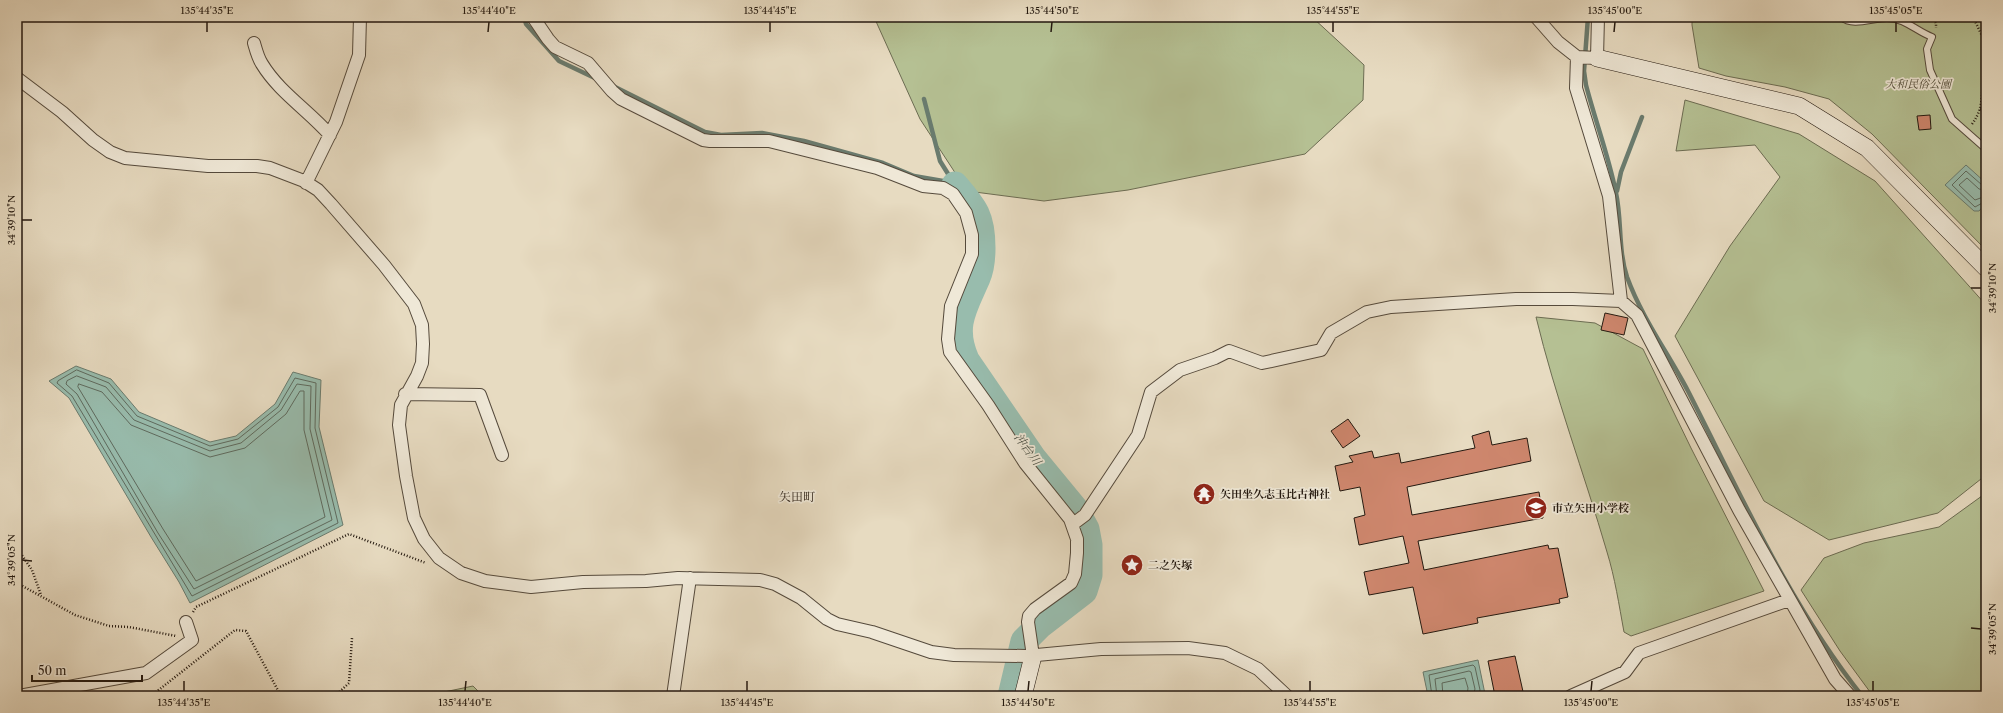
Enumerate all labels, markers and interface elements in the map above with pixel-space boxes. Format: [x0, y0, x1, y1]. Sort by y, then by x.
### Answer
text: 135°44'35"E [181, 4, 234, 17]
text: 135°44'40"E [462, 4, 516, 17]
text: 135°44'45"E [744, 4, 796, 17]
text: 135°44'50"E [1025, 4, 1079, 17]
text: 135°44'55"E [1307, 4, 1360, 17]
text: 135°45'00"E [1588, 4, 1642, 17]
text: 135°45'05"E [1869, 4, 1923, 17]
park label: 大和民俗公園 [1885, 77, 1953, 91]
text: 34°39'10"N [5, 195, 18, 245]
text: 34°39'10"N [1986, 263, 1999, 313]
water label: 沖台川 [1011, 430, 1046, 470]
temple icon: 矢田坐久志玉比古神社 [1191, 481, 1217, 507]
place label: 矢田坐久志玉比古神社 [1220, 487, 1330, 501]
district label: 矢田町 [779, 489, 815, 504]
school or university icon: 市立矢田小学校 [1523, 495, 1549, 521]
place label: 市立矢田小学校 [1552, 501, 1629, 515]
text: 34°39'05"N [5, 534, 18, 586]
place icon: 二之矢塚 [1119, 552, 1145, 578]
place label: 二之矢塚 [1148, 558, 1193, 572]
text: 34°39'05"N [1986, 603, 1999, 655]
scale bar [32, 657, 142, 683]
text: 50 m [38, 663, 67, 678]
text: 135°44'35"E [158, 696, 211, 709]
text: 135°44'40"E [438, 696, 492, 709]
text: 135°44'45"E [721, 696, 773, 709]
text: 135°44'50"E [1001, 696, 1055, 709]
text: 135°44'55"E [1284, 696, 1337, 709]
text: 135°45'00"E [1564, 696, 1618, 709]
text: 135°45'05"E [1846, 696, 1900, 709]

